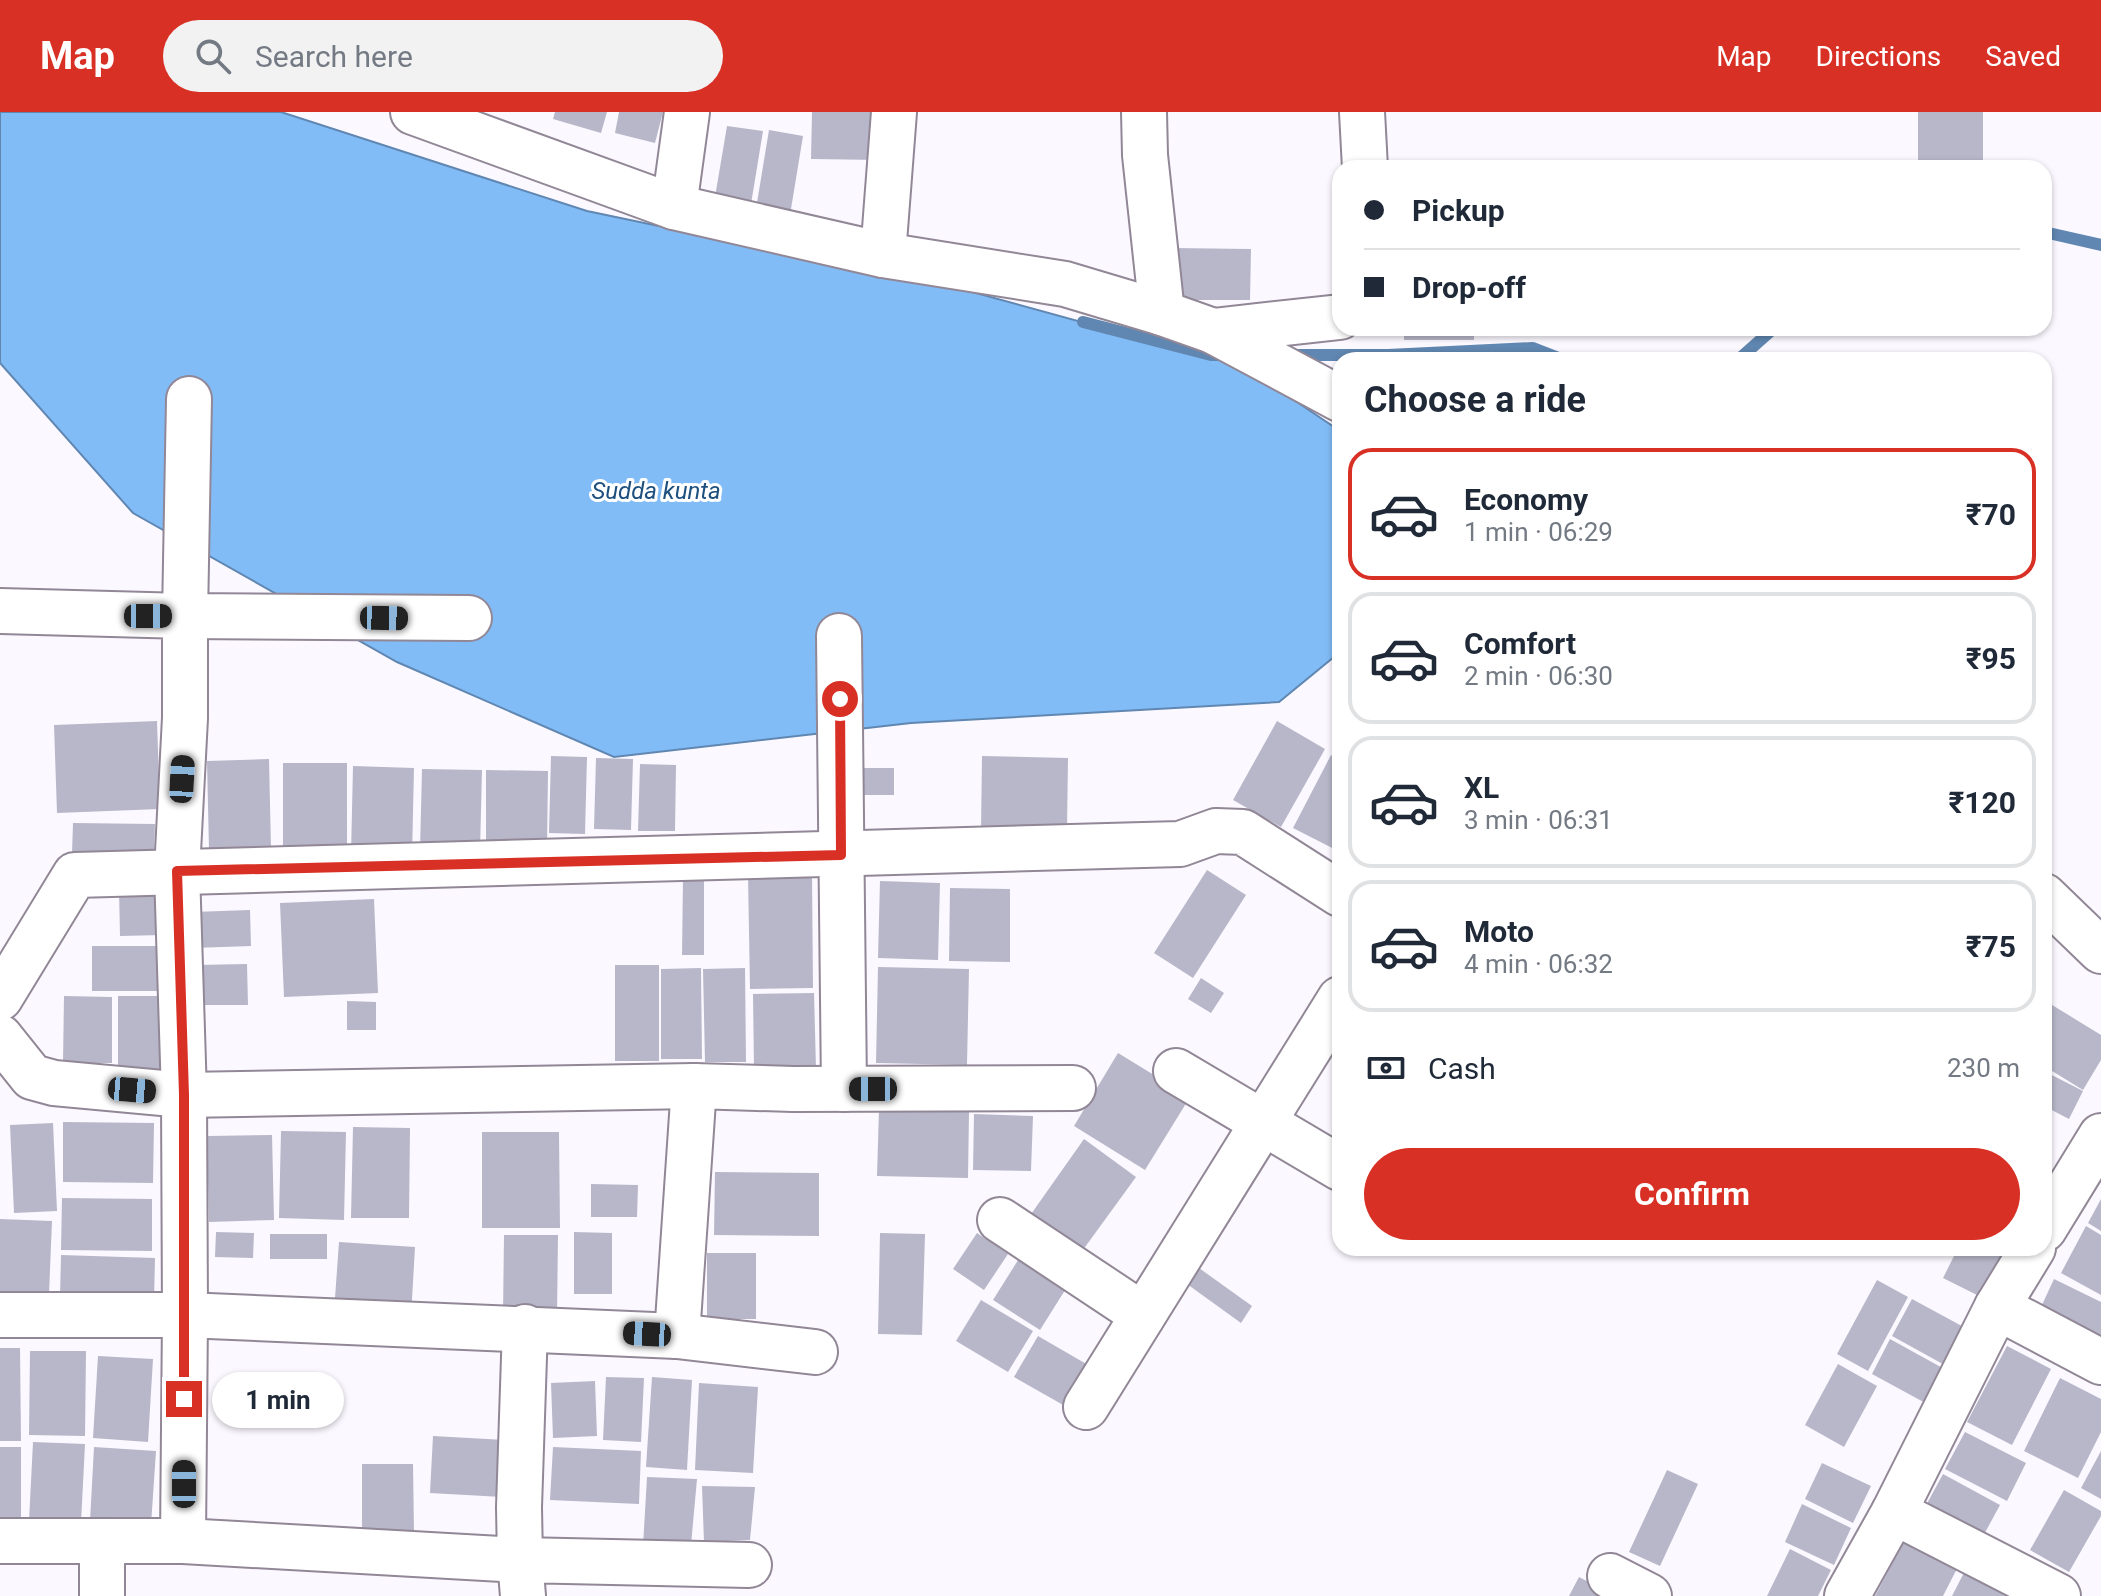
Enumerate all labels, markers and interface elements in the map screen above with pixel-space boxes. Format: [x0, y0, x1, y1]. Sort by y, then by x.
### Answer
search box [163, 20, 723, 92]
text: Map [40, 34, 115, 78]
icon: search [191, 34, 235, 78]
text: Search here [255, 39, 413, 74]
text: Map [1716, 40, 1772, 73]
text: Directions [1816, 40, 1941, 73]
text: Saved [1985, 40, 2061, 73]
text: Pickup [1412, 193, 1505, 228]
text: Drop-off [1412, 270, 1526, 305]
text: Choose a ride [1364, 379, 1586, 421]
water label: Sudda kunta [591, 477, 721, 505]
icon: car [1368, 478, 1440, 550]
text: Economy [1464, 482, 1588, 517]
text: ₹70 [1966, 497, 2016, 532]
text: 1 min · 06:29 [1464, 517, 1613, 547]
car [124, 604, 172, 628]
car [360, 606, 408, 630]
icon: car [1368, 622, 1440, 694]
text: Comfort [1464, 626, 1576, 661]
text: ₹95 [1966, 641, 2016, 676]
text: 2 min · 06:30 [1464, 661, 1613, 691]
route start [822, 681, 858, 717]
car [169, 754, 195, 804]
icon: car [1368, 766, 1440, 838]
text: XL [1464, 770, 1499, 805]
text: ₹120 [1949, 785, 2016, 820]
text: 3 min · 06:31 [1464, 805, 1613, 835]
icon: car [1368, 910, 1440, 982]
text: Moto [1464, 914, 1534, 949]
text: ₹75 [1966, 929, 2016, 964]
text: 4 min · 06:32 [1464, 949, 1613, 979]
icon: cash [1364, 1046, 1408, 1090]
text: Cash [1428, 1051, 1496, 1086]
text: 230 m [1947, 1053, 2020, 1083]
car [107, 1076, 157, 1104]
car [849, 1077, 897, 1101]
button: Confirm [1364, 1148, 2020, 1240]
car [622, 1321, 672, 1347]
callout: 1 min [212, 1371, 344, 1427]
route end [166, 1381, 202, 1417]
text: 1 min [245, 1385, 311, 1415]
car [172, 1460, 196, 1508]

